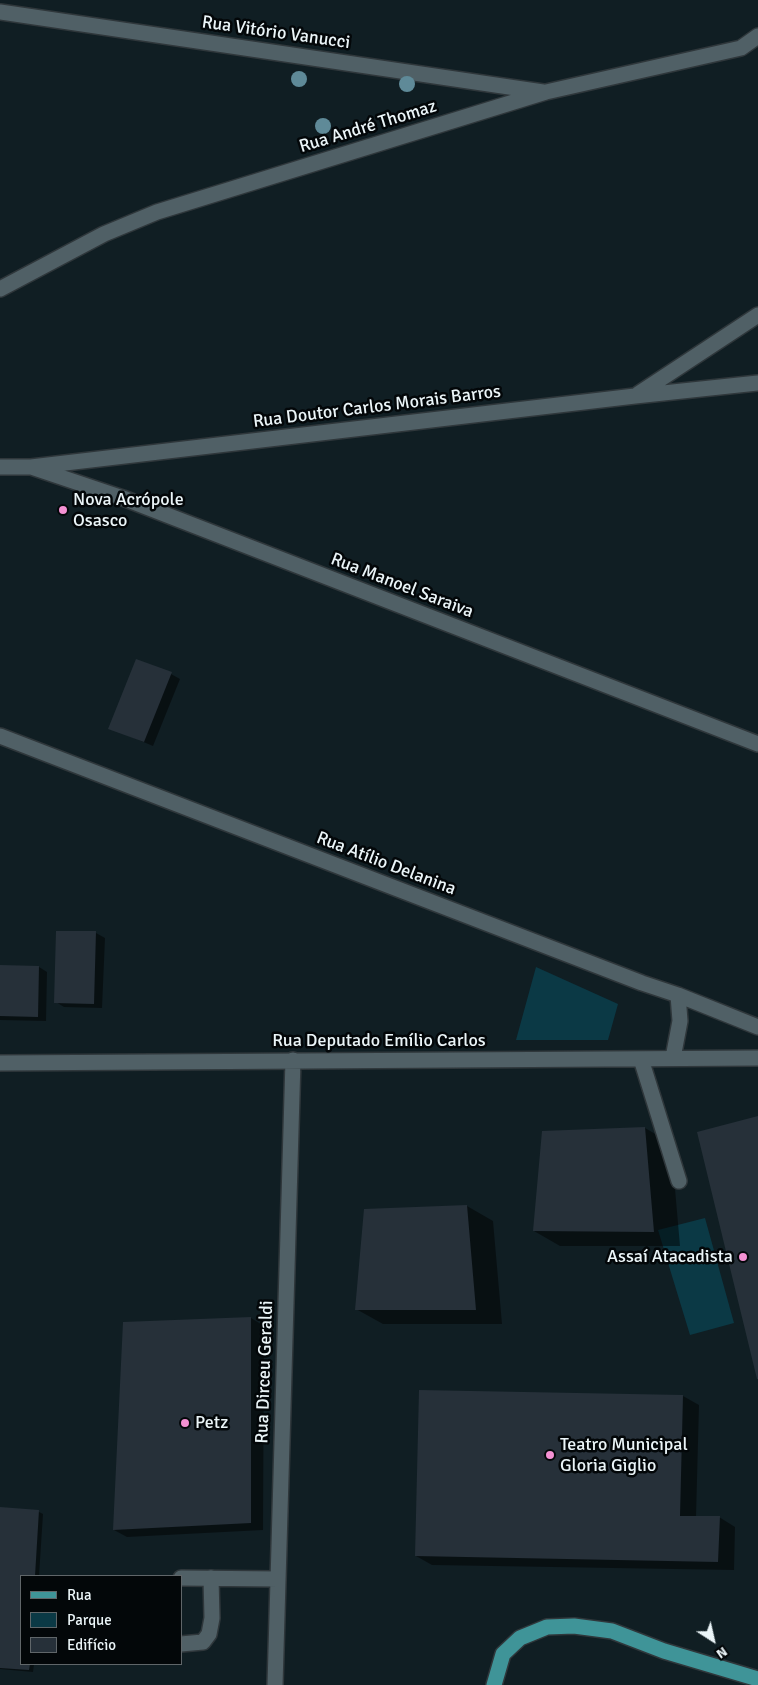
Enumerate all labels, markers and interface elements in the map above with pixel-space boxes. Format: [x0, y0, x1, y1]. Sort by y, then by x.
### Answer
street label: Rua Vitório Vanucci [201, 12, 351, 54]
street label: Rua André Thomaz [297, 96, 439, 158]
street label: Rua Doutor Carlos Morais Barros [252, 381, 502, 433]
place label: Nova Acrópole Osasco [73, 489, 184, 532]
marker: Nova Acrópole Osasco [57, 504, 69, 516]
street label: Rua Manoel Saraiva [328, 549, 476, 623]
street label: Rua Atílio Delanina [313, 827, 459, 901]
street label: Rua Deputado Emílio Carlos [272, 1030, 486, 1052]
place label: Assaí Atacadista [607, 1246, 733, 1268]
marker: Assaí Atacadista [737, 1251, 749, 1263]
street label: Rua Dirceu Geraldi [252, 1300, 278, 1444]
place label: Petz [195, 1412, 228, 1434]
marker: Petz [179, 1417, 191, 1429]
place label: Teatro Municipal Gloria Giglio [560, 1434, 688, 1476]
marker: Teatro Municipal Gloria Giglio [544, 1449, 556, 1461]
legend [20, 1575, 182, 1665]
text: Rua [67, 1586, 92, 1604]
text: Parque [67, 1611, 112, 1629]
north arrow [688, 1615, 738, 1665]
text: Edifício [67, 1636, 116, 1654]
text: N [713, 1643, 731, 1662]

